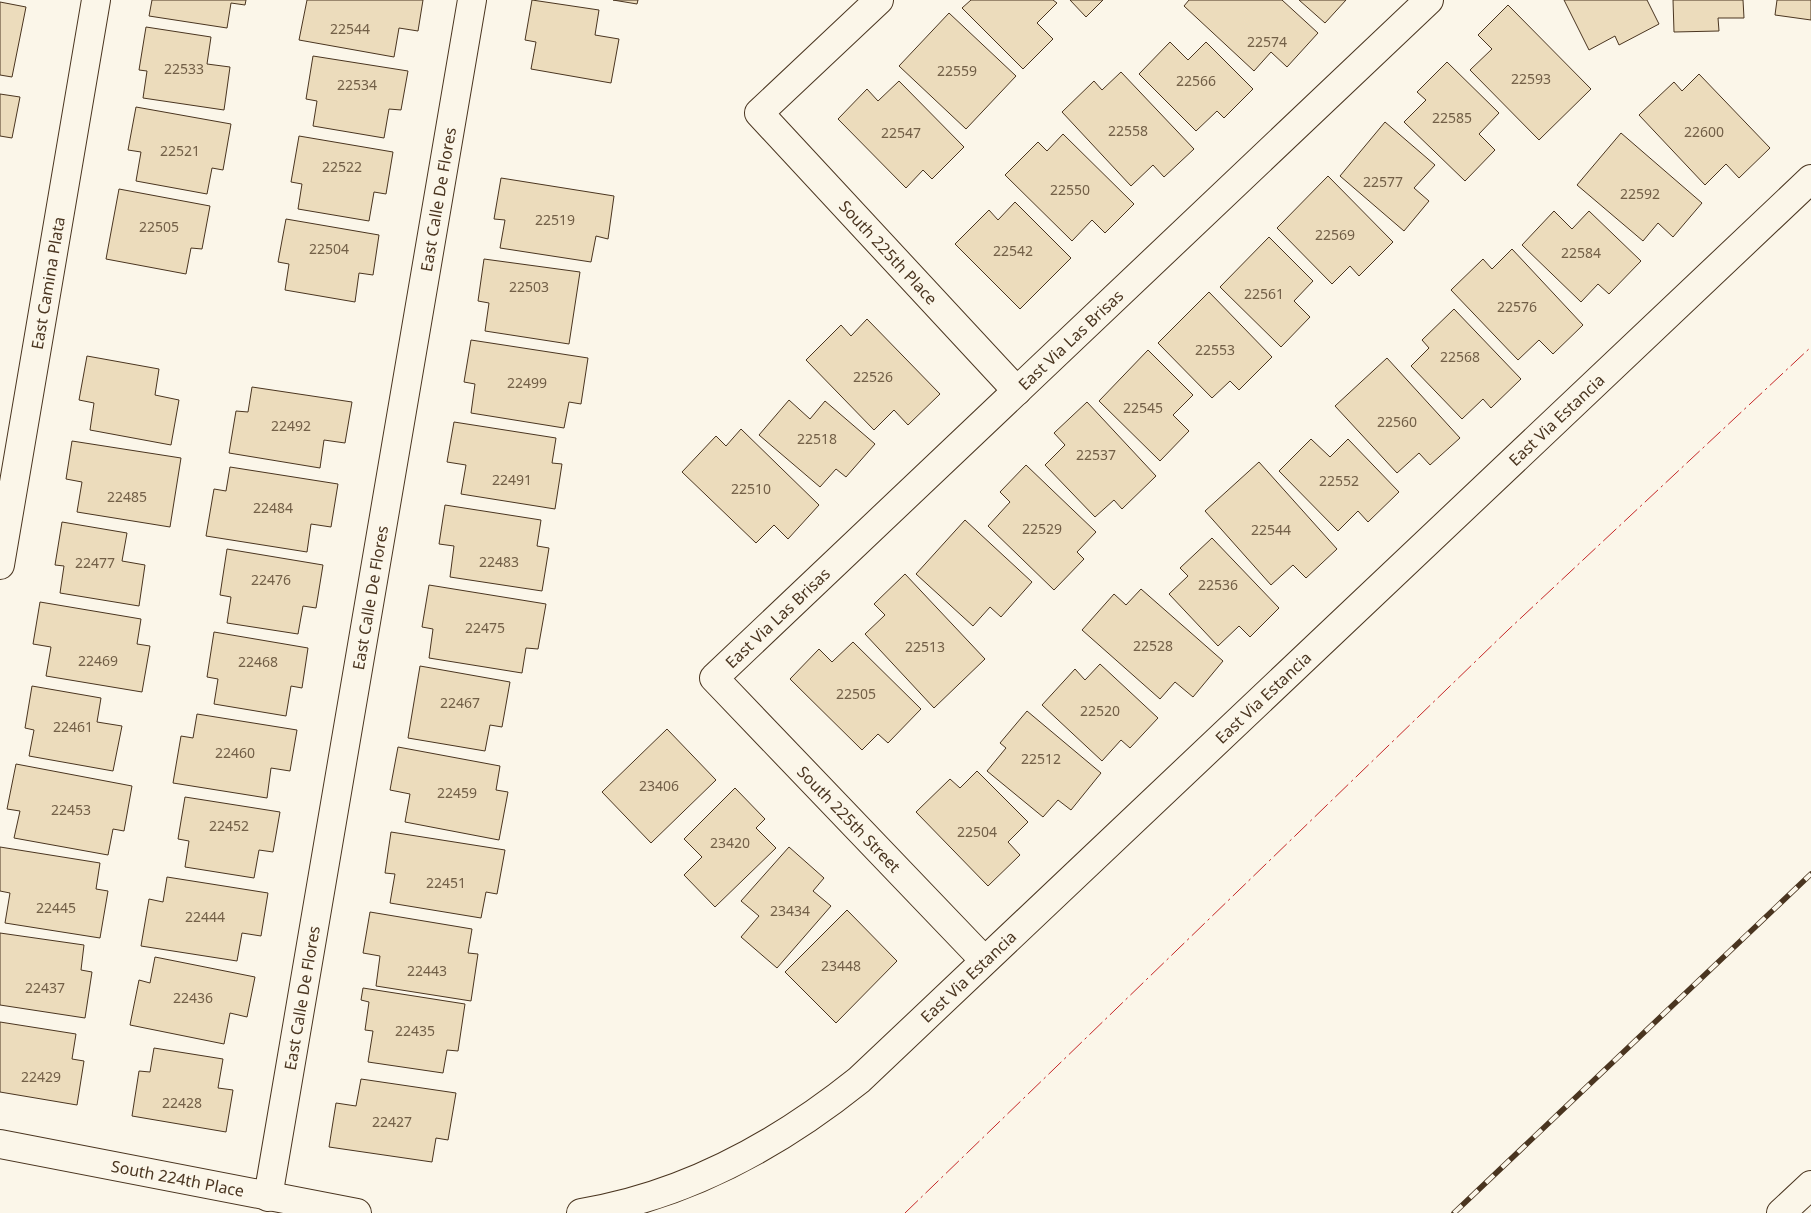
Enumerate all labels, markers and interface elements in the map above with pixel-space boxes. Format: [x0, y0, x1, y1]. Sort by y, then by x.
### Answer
house number: 22544 [330, 19, 370, 38]
house number: 22574 [1247, 32, 1287, 51]
house number: 22533 [164, 59, 204, 78]
house number: 22559 [937, 61, 977, 80]
house number: 22593 [1511, 69, 1551, 88]
house number: 22566 [1176, 71, 1216, 90]
house number: 22534 [337, 75, 377, 94]
house number: 22585 [1432, 108, 1472, 127]
house number: 22558 [1108, 121, 1148, 140]
house number: 22600 [1684, 122, 1724, 141]
house number: 22547 [881, 123, 921, 142]
street label: East Calle De Flores [415, 126, 461, 273]
house number: 22521 [160, 141, 200, 160]
house number: 22522 [322, 157, 362, 176]
house number: 22577 [1363, 172, 1403, 191]
house number: 22550 [1050, 180, 1090, 199]
house number: 22592 [1620, 184, 1660, 203]
street label: South 225th Place [834, 195, 942, 309]
house number: 22519 [535, 210, 575, 229]
street label: East Camina Plata [26, 215, 70, 351]
house number: 22505 [139, 217, 179, 236]
house number: 22569 [1315, 225, 1355, 244]
house number: 22504 [309, 239, 349, 258]
house number: 22542 [993, 241, 1033, 260]
house number: 22584 [1561, 243, 1601, 262]
house number: 22503 [509, 277, 549, 296]
house number: 22561 [1244, 284, 1284, 303]
street label: East Via Las Brisas [1013, 285, 1128, 395]
house number: 22576 [1497, 297, 1537, 316]
house number: 22553 [1195, 340, 1235, 359]
house number: 22568 [1440, 347, 1480, 366]
house number: 22526 [853, 367, 893, 386]
street label: East Via Estancia [1504, 369, 1609, 471]
house number: 22499 [507, 373, 547, 392]
house number: 22545 [1123, 398, 1163, 417]
house number: 22560 [1377, 412, 1417, 431]
house number: 22492 [271, 416, 311, 435]
house number: 22518 [797, 429, 837, 448]
house number: 22537 [1076, 445, 1116, 464]
house number: 22491 [492, 470, 532, 489]
house number: 22552 [1319, 471, 1359, 490]
house number: 22510 [731, 479, 771, 498]
house number: 22485 [107, 487, 147, 506]
house number: 22484 [253, 498, 293, 517]
house number: 22529 [1022, 519, 1062, 538]
house number: 22544 [1251, 520, 1291, 539]
street label: East Calle De Flores [347, 524, 393, 672]
house number: 22483 [479, 552, 519, 571]
house number: 22477 [75, 553, 115, 572]
street label: East Via Las Brisas [720, 563, 835, 673]
house number: 22476 [251, 570, 291, 589]
house number: 22536 [1198, 575, 1238, 594]
house number: 22475 [465, 618, 505, 637]
house number: 22528 [1133, 636, 1173, 655]
house number: 22513 [905, 637, 945, 656]
street label: East Via Estancia [1210, 647, 1316, 748]
house number: 22469 [78, 651, 118, 670]
house number: 22468 [238, 652, 278, 671]
house number: 22505 [836, 684, 876, 703]
house number: 22467 [440, 693, 480, 712]
house number: 22520 [1080, 701, 1120, 720]
house number: 22461 [53, 717, 93, 736]
house number: 22460 [215, 743, 255, 762]
house number: 22512 [1021, 749, 1061, 768]
street label: South 225th Street [792, 761, 906, 877]
house number: 23406 [639, 776, 679, 795]
house number: 22459 [437, 783, 477, 802]
house number: 22453 [51, 800, 91, 819]
house number: 22452 [209, 816, 249, 835]
house number: 22504 [957, 822, 997, 841]
house number: 23420 [710, 833, 750, 852]
house number: 22451 [426, 873, 466, 892]
house number: 22445 [36, 898, 76, 917]
house number: 23434 [770, 901, 810, 920]
house number: 22444 [185, 907, 225, 926]
street label: East Calle De Flores [279, 924, 325, 1072]
street label: East Via Estancia [915, 926, 1021, 1027]
house number: 23448 [821, 956, 861, 975]
house number: 22443 [407, 961, 447, 980]
house number: 22437 [25, 978, 65, 997]
house number: 22436 [173, 988, 213, 1007]
house number: 22435 [395, 1021, 435, 1040]
house number: 22429 [21, 1067, 61, 1086]
house number: 22428 [162, 1093, 202, 1112]
house number: 22427 [372, 1112, 412, 1131]
street label: South 224th Place [109, 1155, 246, 1202]

